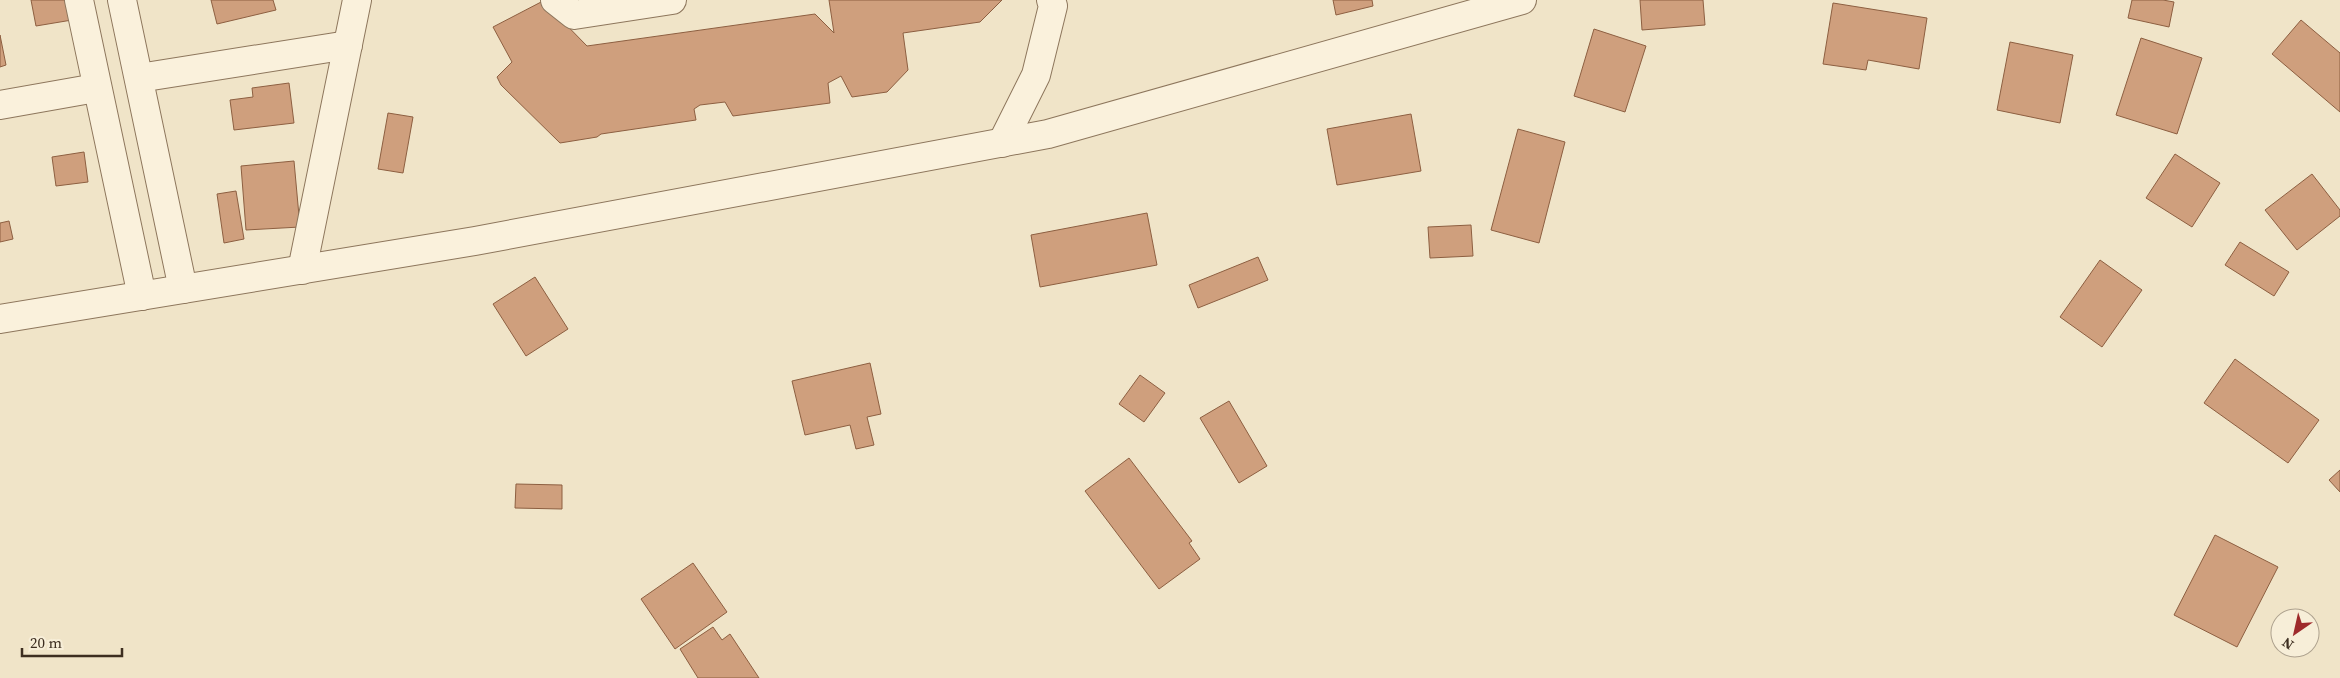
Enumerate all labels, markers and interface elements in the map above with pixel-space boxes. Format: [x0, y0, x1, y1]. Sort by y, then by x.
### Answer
north arrow [2270, 608, 2320, 658]
scale bar [22, 626, 122, 658]
text: 20 m [30, 632, 62, 653]
text: N [2278, 633, 2298, 655]

